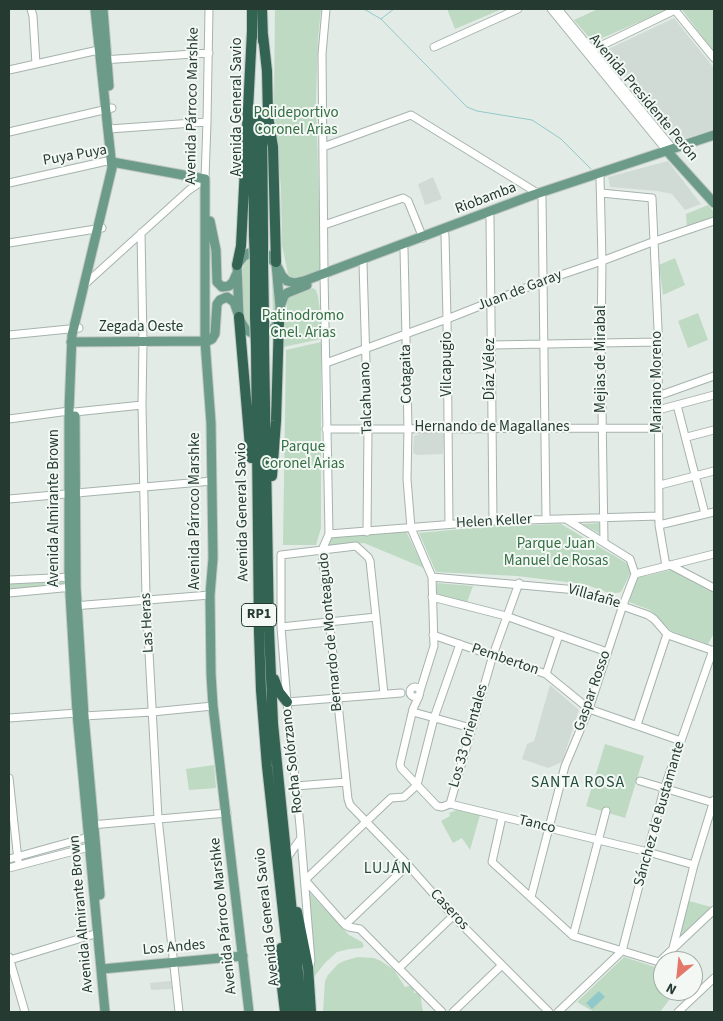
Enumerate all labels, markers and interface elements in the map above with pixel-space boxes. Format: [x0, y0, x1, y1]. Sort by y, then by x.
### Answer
street label: Avenida Párroco Marshke [183, 27, 203, 185]
street label: Avenida Presidente Perón [585, 31, 701, 165]
street label: Avenida General Savio [229, 37, 247, 177]
park label: Polideportivo Coronel Arias [253, 105, 339, 140]
street label: Puya Puya [42, 142, 108, 170]
street label: Riobamba [453, 179, 519, 219]
street label: Juan de Garay [475, 267, 565, 315]
street label: Mejias de Mirabal [593, 305, 611, 413]
park label: Patinodromo Cnel. Arias [262, 308, 344, 343]
street label: Zegada Oeste [99, 319, 183, 337]
street label: Vilcapugio [439, 331, 457, 397]
street label: Mariano Moreno [649, 331, 667, 433]
street label: Díaz Vélez [482, 338, 500, 400]
street label: Cotagaita [397, 344, 417, 404]
street label: Talcahuano [357, 361, 377, 435]
street label: Hernando de Magallanes [414, 419, 570, 437]
street label: Avenida Almirante Brown [46, 429, 64, 587]
street label: Avenida Párroco Marshke [187, 432, 205, 590]
park label: Parque Coronel Arias [261, 439, 345, 474]
street label: Avenida General Savio [233, 442, 253, 582]
street label: Helen Keller [456, 511, 532, 533]
park label: Parque Juan Manuel de Rosas [504, 536, 608, 571]
street label: Bernardo de Monteagudo [315, 552, 347, 712]
street label: Villafañe [566, 581, 622, 613]
street label: Las Heras [137, 593, 159, 653]
road number: RP1 [242, 604, 276, 626]
street label: Pemberton [469, 640, 541, 680]
street label: Gaspar Rosso [571, 648, 615, 734]
street label: Los 33 Orientales [446, 682, 492, 790]
street label: Rocha Solórzano [279, 708, 307, 814]
street label: Sánchez de Bustamante [631, 739, 689, 889]
district label: SANTA ROSA [530, 773, 626, 793]
street label: Tanco [517, 812, 557, 838]
street label: Avenida Almirante Brown [66, 834, 98, 994]
street label: Avenida Párroco Marshke [207, 837, 241, 995]
street label: Avenida General Savio [252, 847, 284, 987]
district label: LUJÁN [363, 859, 413, 879]
street label: Caseros [426, 886, 472, 934]
street label: Los Andes [142, 936, 206, 960]
north arrow [653, 951, 703, 1001]
text: N [663, 977, 680, 999]

